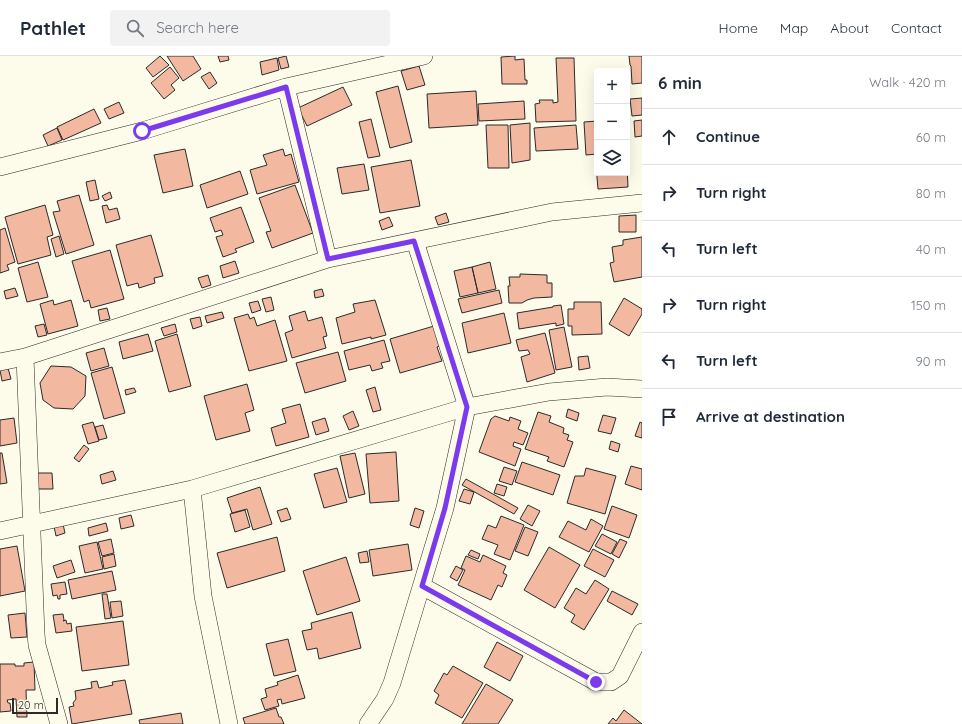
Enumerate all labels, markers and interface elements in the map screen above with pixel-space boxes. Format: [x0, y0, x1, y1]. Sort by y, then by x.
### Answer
search box [110, 10, 390, 46]
text: Pathlet [20, 16, 86, 40]
icon: search [124, 17, 146, 39]
text: Search here [156, 18, 239, 37]
text: Home [719, 19, 758, 37]
text: Map [780, 19, 808, 37]
text: About [830, 19, 869, 37]
text: Contact [891, 19, 942, 37]
map controls [594, 68, 630, 176]
button: + [594, 68, 630, 104]
text: 6 min [658, 72, 702, 93]
text: Walk · 420 m [869, 74, 946, 90]
button: − [594, 104, 630, 140]
route start [133, 122, 151, 140]
icon: ahead [658, 126, 680, 148]
text: Continue [696, 127, 760, 146]
text: 60 m [916, 129, 946, 145]
button: layers [594, 140, 630, 176]
icon: right [658, 182, 680, 204]
text: Turn right [696, 183, 767, 202]
text: 80 m [916, 185, 946, 201]
icon: left [658, 238, 680, 260]
text: Turn left [696, 239, 758, 258]
text: 40 m [916, 241, 946, 257]
icon: right [658, 294, 680, 316]
text: Turn right [696, 295, 767, 314]
text: 150 m [911, 297, 946, 313]
icon: left [658, 350, 680, 372]
text: Turn left [696, 351, 758, 370]
text: 90 m [916, 353, 946, 369]
icon: arrive [658, 406, 680, 428]
text: Arrive at destination [696, 407, 845, 426]
route end [587, 673, 605, 691]
scale bar [12, 696, 58, 715]
text: 20 m [18, 698, 44, 712]

